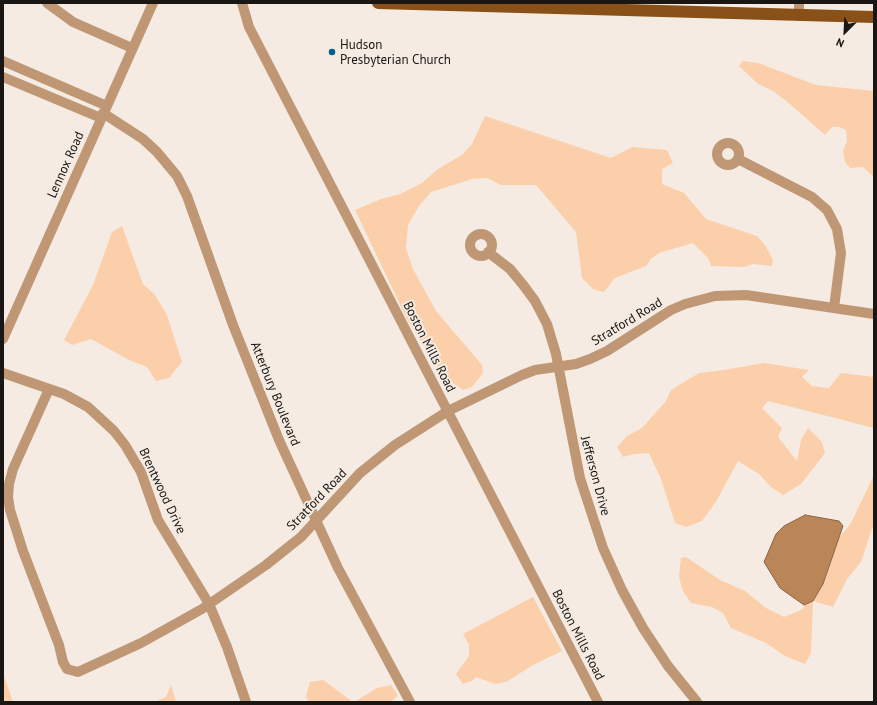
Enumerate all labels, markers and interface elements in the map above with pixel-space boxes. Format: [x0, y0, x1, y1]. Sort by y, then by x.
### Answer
north arrow [825, 12, 865, 52]
text: N [834, 35, 846, 51]
place label: Hudson Presbyterian Church [340, 37, 451, 68]
marker: Hudson Presbyterian Church [327, 47, 337, 57]
street label: Lennox Road [44, 129, 88, 201]
street label: Stratford Road [589, 295, 665, 349]
street label: Boston Mills Road [399, 299, 459, 395]
street label: Atterbury Boulevard [247, 340, 303, 448]
street label: Jefferson Drive [577, 435, 613, 517]
street label: Brentwood Drive [135, 446, 189, 536]
street label: Stratford Road [284, 466, 350, 534]
street label: Boston Mills Road [548, 587, 608, 683]

